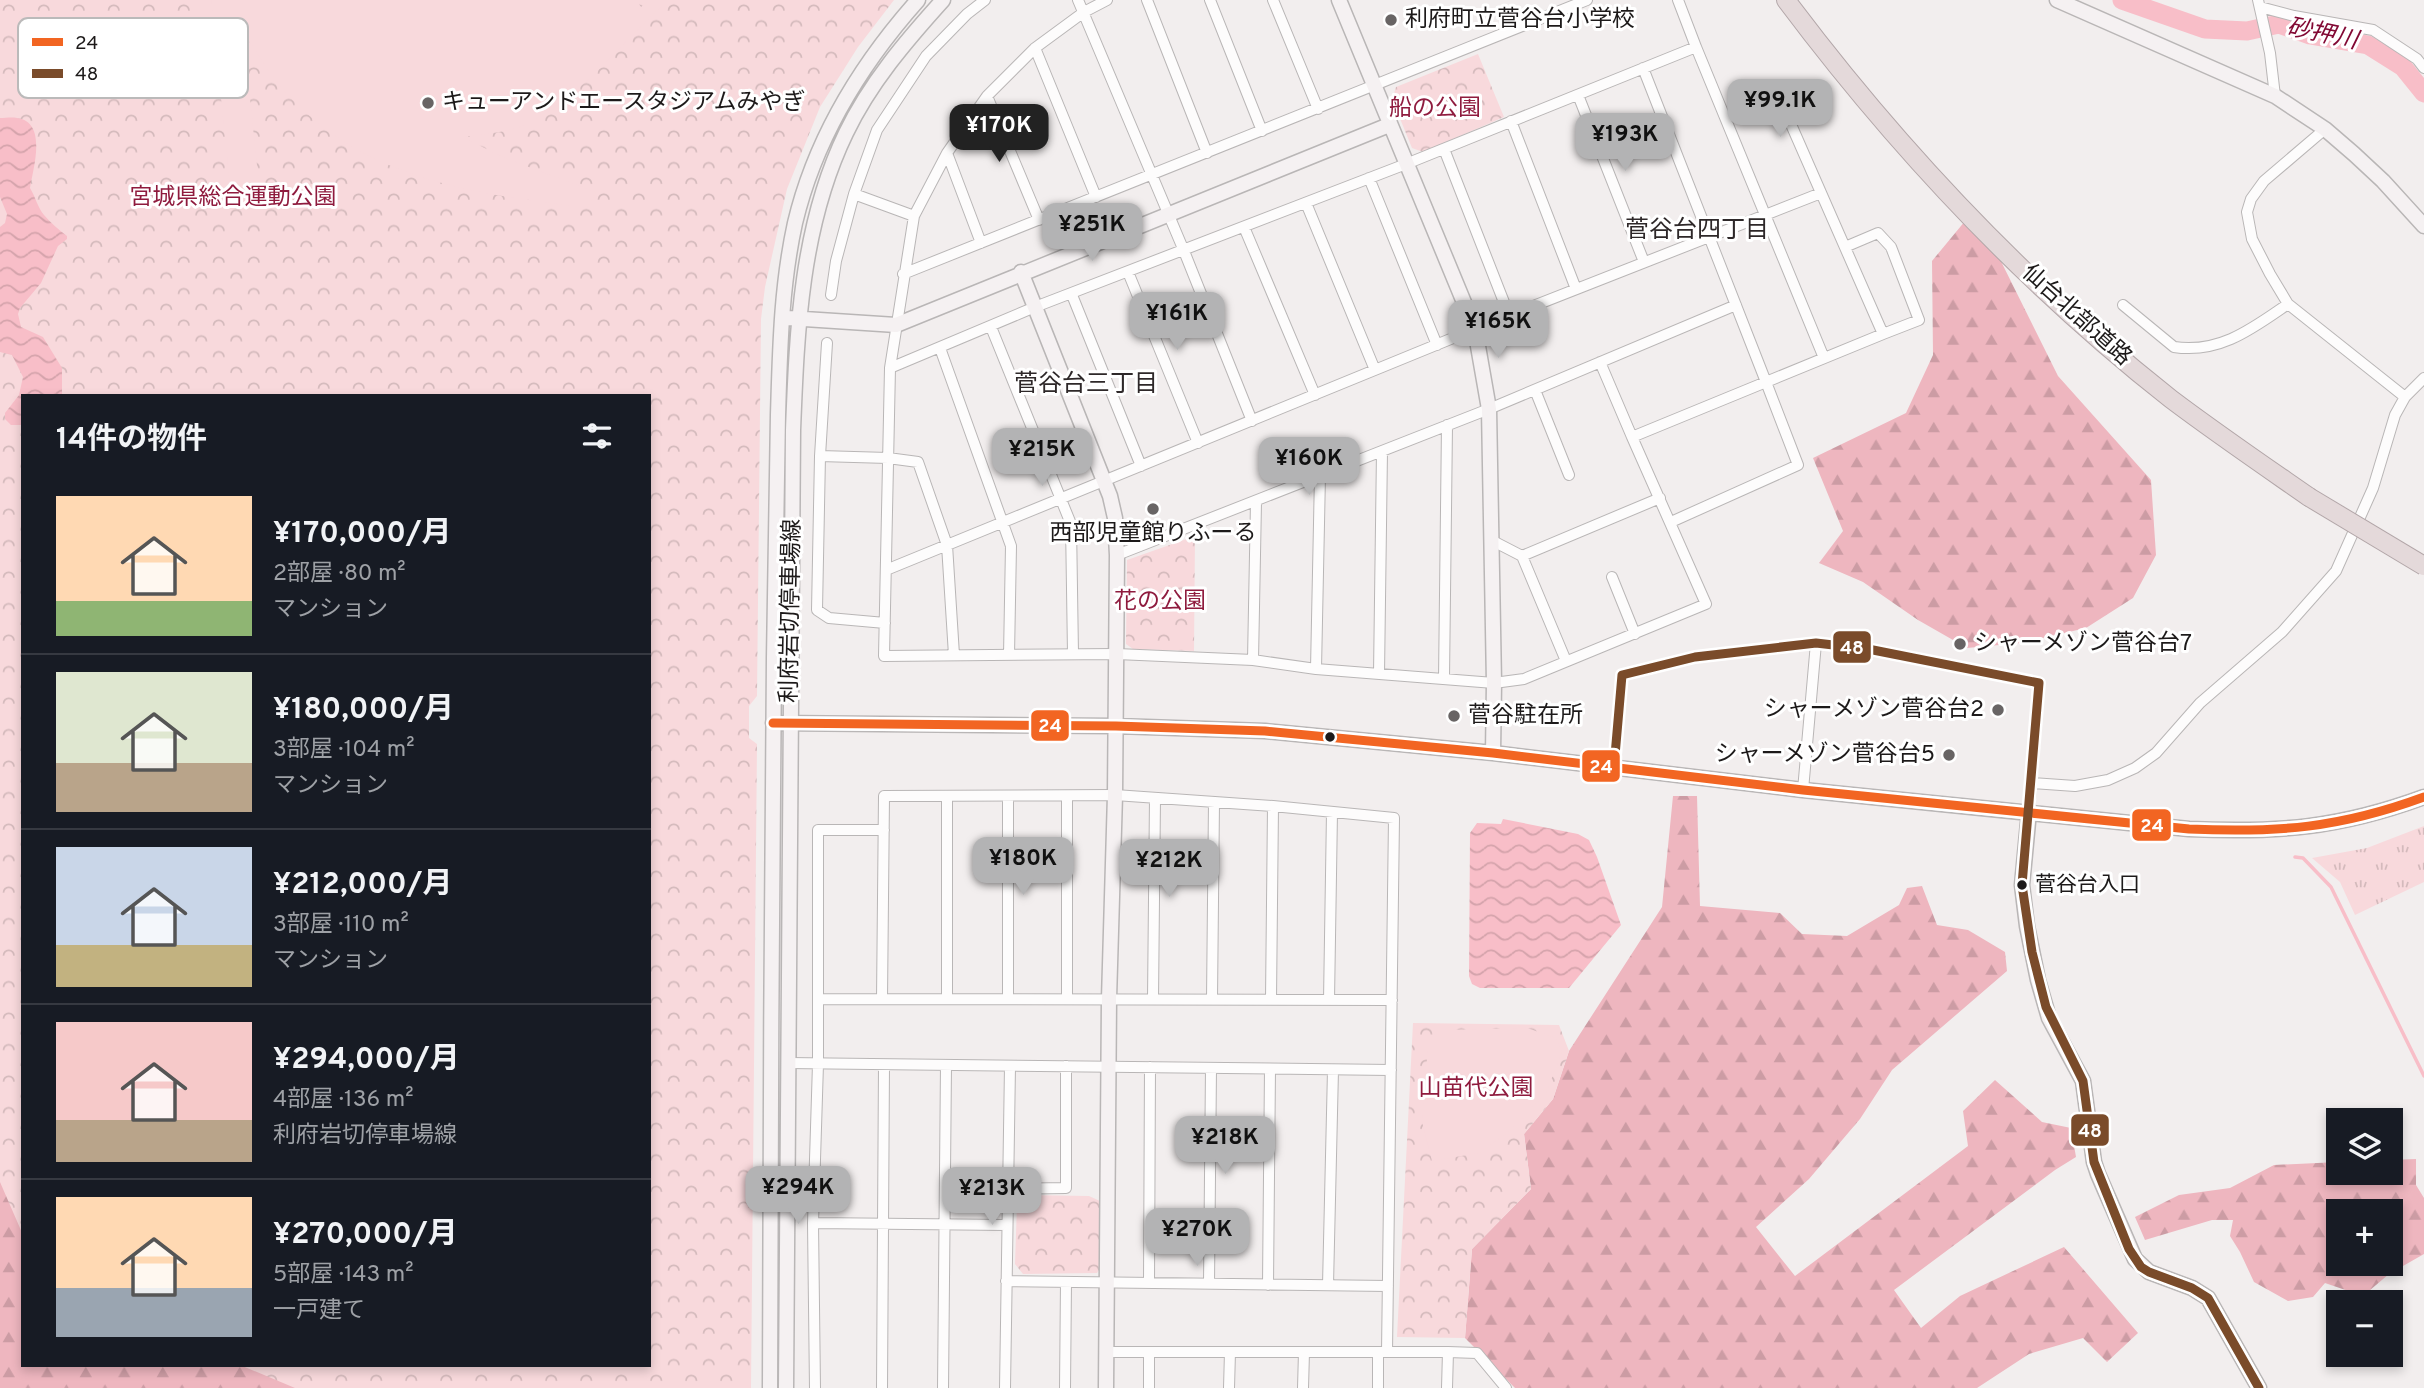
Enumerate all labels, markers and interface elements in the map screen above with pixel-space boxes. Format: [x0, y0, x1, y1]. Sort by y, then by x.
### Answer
place label: 利府町立菅谷台小学校 [1405, 6, 1635, 35]
marker: 利府町立菅谷台小学校 [1383, 12, 1399, 28]
water label: 砂押川 [2284, 13, 2363, 58]
legend [18, 18, 248, 98]
text: 24 [75, 32, 98, 56]
text: 48 [75, 63, 98, 87]
pin: ¥99.1K [1723, 80, 1837, 139]
text: ¥99.1K [1743, 87, 1817, 116]
place label: キューアンドエースタジアムみやぎ [442, 89, 805, 118]
marker: キューアンドエースタジアムみやぎ [420, 95, 436, 111]
park label: 船の公園 [1389, 95, 1481, 124]
pin: ¥170K [950, 104, 1048, 164]
text: ¥170K [966, 112, 1032, 141]
pin: ¥193K [1576, 114, 1674, 173]
text: ¥193K [1591, 121, 1659, 150]
park label: 宮城県総合運動公園 [130, 184, 337, 213]
pin: ¥251K [1043, 204, 1141, 263]
text: ¥251K [1058, 211, 1126, 240]
district label: 菅谷台四丁目 [1625, 216, 1769, 246]
street label: 仙台北部道路 [2015, 259, 2137, 373]
pin: ¥161K [1128, 292, 1226, 352]
text: ¥161K [1146, 300, 1208, 329]
pin: ¥165K [1449, 300, 1547, 360]
text: ¥165K [1464, 308, 1532, 337]
district label: 菅谷台三丁目 [1014, 370, 1158, 400]
icon: filters [578, 417, 616, 455]
text: 14件の物件 [56, 422, 207, 459]
pin: ¥215K [993, 428, 1091, 488]
text: ¥215K [1008, 436, 1076, 465]
pin: ¥160K [1260, 438, 1358, 497]
text: ¥160K [1275, 445, 1343, 474]
marker: 西部児童館りふーる [1145, 501, 1161, 517]
text: ¥170,000/月 [273, 516, 452, 553]
street label: 利府岩切停車場線 [776, 519, 808, 703]
place label: 西部児童館りふーる [1050, 520, 1257, 549]
icon: home [112, 524, 196, 608]
text: 2部屋 · 80 m² [273, 560, 406, 589]
park label: 花の公園 [1114, 588, 1206, 617]
text: マンション [273, 596, 388, 625]
line badge: 48 [1832, 630, 1872, 664]
place label: シャーメゾン菅谷台7 [1974, 630, 2192, 659]
marker: シャーメゾン菅谷台7 [1952, 636, 1968, 652]
text: 48 [1840, 637, 1864, 661]
text: ¥180,000/月 [273, 692, 454, 729]
place label: シャーメゾン菅谷台2 [1764, 696, 1984, 725]
icon: home [112, 700, 196, 784]
place label: 菅谷駐在所 [1468, 702, 1583, 731]
marker: シャーメゾン菅谷台2 [1990, 702, 2006, 718]
marker: 菅谷駐在所 [1446, 708, 1462, 724]
line badge: 24 [1030, 709, 1070, 742]
text: 24 [1038, 715, 1062, 739]
unlabelled marker [1323, 730, 1337, 744]
text: 3部屋 · 104 m² [273, 736, 415, 765]
place label: シャーメゾン菅谷台5 [1715, 741, 1935, 770]
marker: シャーメゾン菅谷台5 [1941, 747, 1957, 763]
line badge: 24 [1581, 749, 1621, 783]
text: 24 [1589, 756, 1613, 780]
text: マンション [273, 772, 388, 801]
line badge: 24 [2131, 808, 2172, 842]
text: 24 [2140, 815, 2164, 839]
pin: ¥180K [974, 838, 1072, 897]
pin: ¥212K [1120, 839, 1218, 899]
text: ¥180K [989, 845, 1057, 874]
text: ¥212K [1135, 847, 1203, 876]
text: ¥212,000/月 [273, 867, 452, 904]
place label: 菅谷台入口 [2035, 872, 2140, 899]
icon: home [112, 875, 196, 959]
marker: 菅谷台入口 [2015, 878, 2029, 892]
text: 3部屋 · 110 m² [273, 911, 409, 940]
text: マンション [273, 947, 388, 976]
text: ¥294,000/月 [273, 1042, 460, 1079]
icon: home [112, 1050, 196, 1134]
park label: 山苗代公園 [1419, 1075, 1534, 1104]
text: 4部屋 · 136 m² [273, 1086, 413, 1115]
map controls [2326, 1108, 2403, 1367]
button: layers [2326, 1108, 2403, 1185]
line badge: 48 [2070, 1113, 2110, 1147]
pin: ¥218K [1176, 1116, 1274, 1176]
text: 48 [2078, 1120, 2102, 1144]
text: 利府岩切停車場線 [273, 1122, 457, 1151]
text: ¥218K [1191, 1124, 1259, 1153]
pin: ¥294K [749, 1166, 847, 1226]
pin: ¥213K [943, 1168, 1041, 1227]
text: ¥294K [761, 1174, 835, 1203]
text: ¥213K [958, 1175, 1026, 1204]
button: + [2326, 1199, 2403, 1276]
pin: ¥270K [1148, 1208, 1246, 1268]
text: ¥270K [1161, 1216, 1233, 1245]
text: ¥270,000/月 [273, 1217, 458, 1254]
icon: home [112, 1225, 196, 1309]
text: 5部屋 · 143 m² [273, 1261, 414, 1290]
button: − [2326, 1290, 2403, 1367]
text: 一戸建て [273, 1297, 365, 1326]

